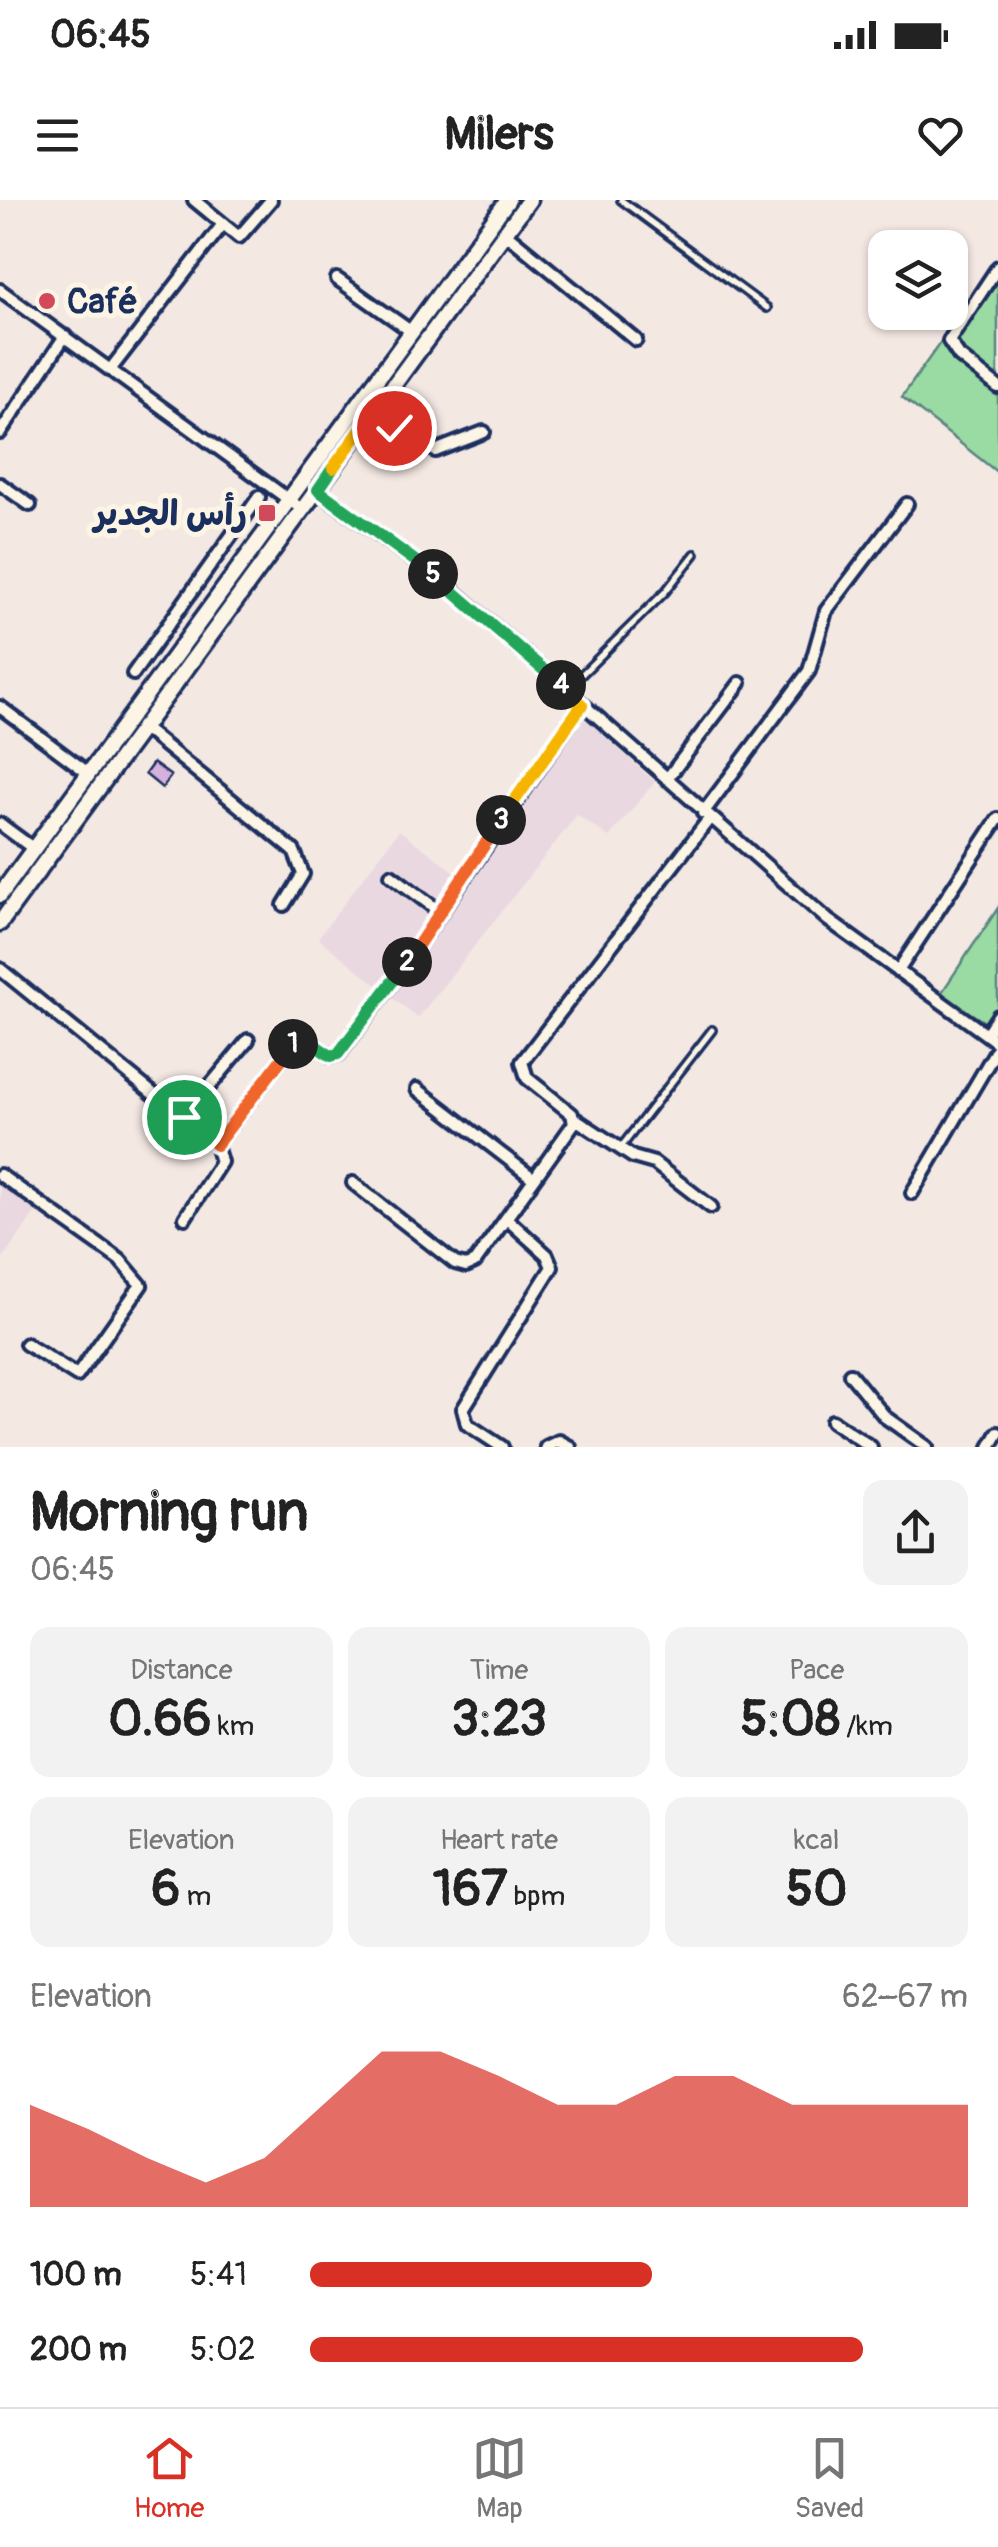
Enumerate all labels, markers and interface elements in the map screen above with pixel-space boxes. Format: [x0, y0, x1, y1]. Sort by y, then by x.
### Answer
text: 06:45 [50, 11, 151, 59]
text: Milers [444, 107, 554, 163]
icon: menu [30, 108, 85, 163]
icon: heart [913, 108, 968, 163]
map controls [868, 230, 968, 330]
button: layers [868, 230, 968, 330]
place label: Café [67, 280, 138, 324]
marker: Café [36, 290, 58, 312]
pin [352, 386, 437, 471]
icon: check [367, 401, 422, 456]
place label: رأس الجدير [91, 491, 247, 536]
marker: رأس الجدير [256, 502, 278, 524]
pin: 5 [408, 549, 458, 599]
text: 5 [425, 556, 441, 591]
pin: 4 [536, 660, 586, 710]
text: 4 [553, 667, 569, 702]
pin: 3 [476, 795, 526, 845]
text: 3 [493, 802, 509, 837]
pin: 2 [382, 937, 432, 987]
text: 2 [399, 944, 415, 979]
pin: 1 [268, 1019, 318, 1069]
text: 1 [288, 1026, 298, 1061]
pin [142, 1075, 227, 1160]
icon: arrive [157, 1090, 212, 1145]
text: Morning run [30, 1478, 308, 1547]
button: share [863, 1480, 968, 1585]
text: 06:45 [30, 1550, 115, 1590]
text: Distance [130, 1653, 233, 1688]
text: Time [470, 1653, 528, 1688]
text: Pace [789, 1653, 844, 1688]
text: 0.66 [108, 1688, 212, 1751]
text: 3:23 [451, 1688, 547, 1751]
text: 5:08 [740, 1688, 840, 1751]
text: km [212, 1709, 254, 1744]
text: /km [840, 1709, 893, 1744]
text: Elevation [128, 1823, 235, 1858]
text: Heart rate [440, 1823, 558, 1858]
text: kcal [794, 1823, 839, 1858]
text: 6 [151, 1858, 180, 1921]
text: 167 [433, 1858, 507, 1921]
text: 50 [786, 1858, 847, 1921]
text: m [180, 1879, 211, 1914]
text: bpm [507, 1879, 565, 1914]
text: Elevation [30, 1977, 152, 2017]
text: 62–67 m [842, 1977, 968, 2017]
text: 100 m [30, 2255, 122, 2295]
text: 5:41 [190, 2255, 247, 2295]
text: 200 m [30, 2330, 127, 2370]
text: 5:02 [190, 2330, 256, 2370]
tab: Home [134, 2431, 204, 2526]
tab: Map [472, 2431, 527, 2526]
tab: Saved [795, 2431, 864, 2526]

